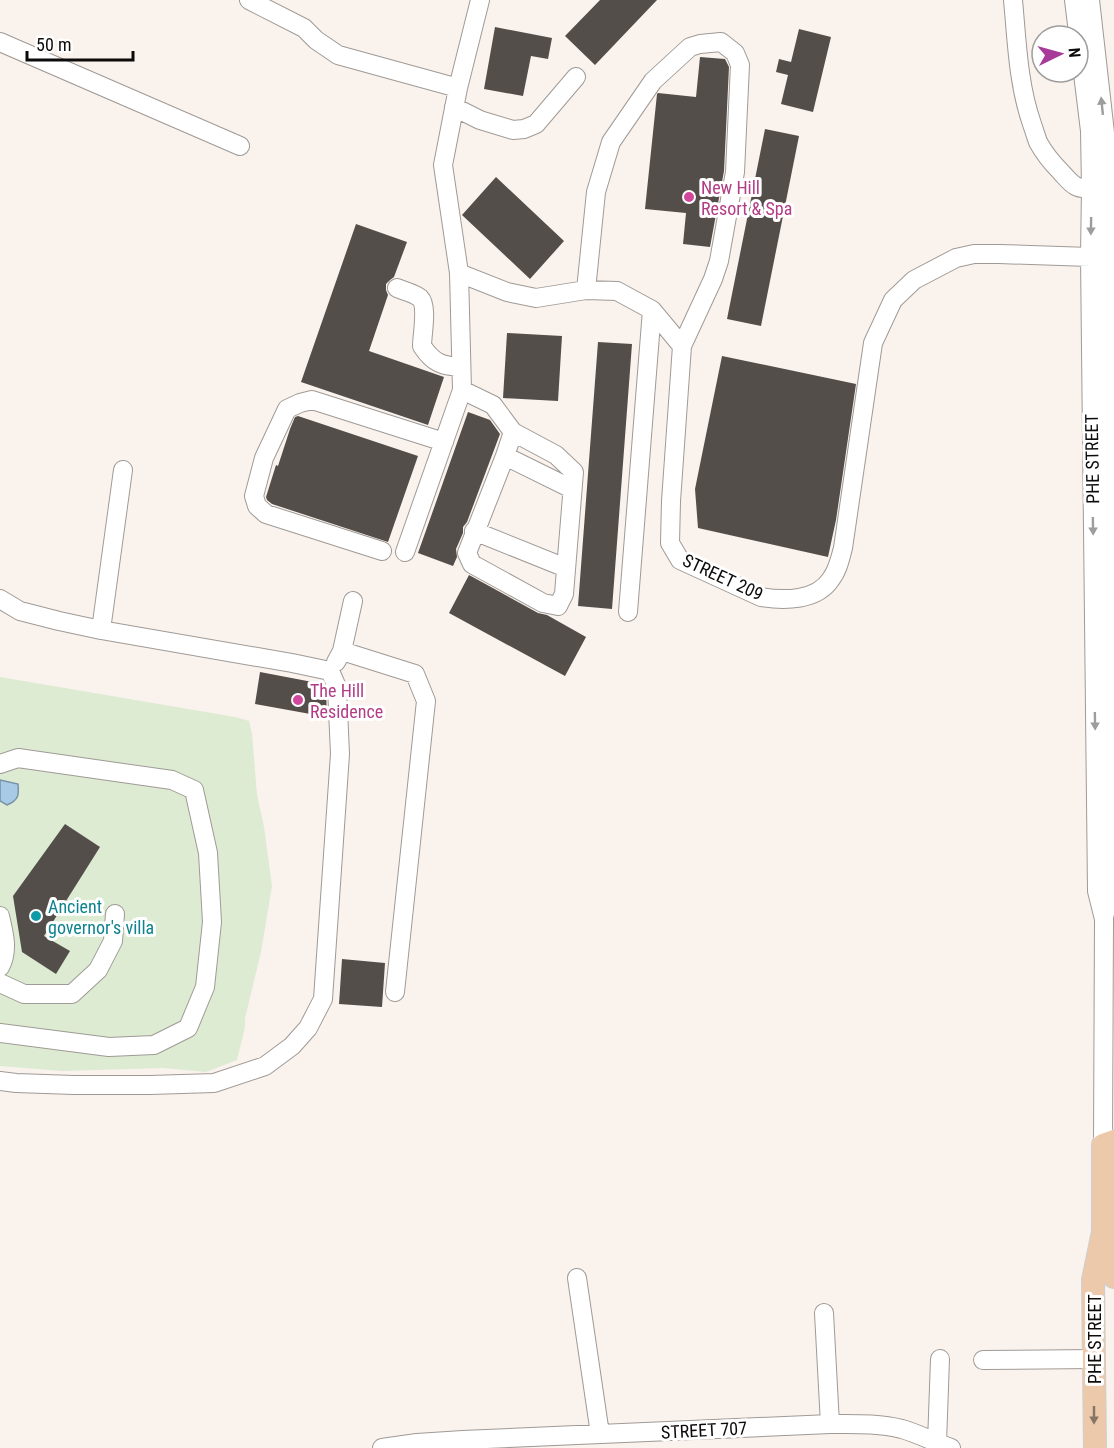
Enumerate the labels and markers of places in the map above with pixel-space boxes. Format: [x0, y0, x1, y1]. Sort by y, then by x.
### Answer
place label: New Hill Resort & Spa [701, 177, 792, 219]
marker: New Hill Resort & Spa [682, 190, 696, 204]
place label: The Hill Residence [310, 680, 383, 722]
marker: The Hill Residence [291, 693, 305, 707]
place label: Ancient governor's villa [48, 896, 154, 938]
marker: Ancient governor's villa [29, 909, 43, 923]

